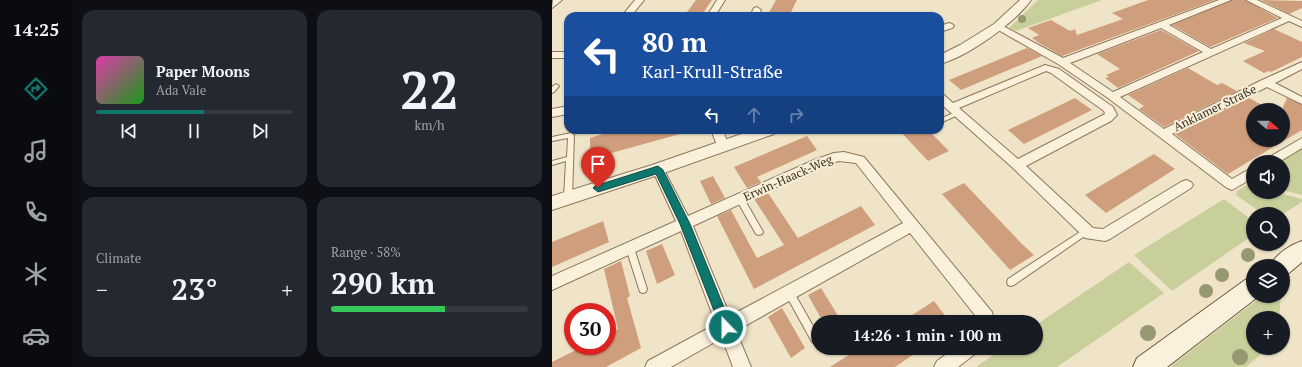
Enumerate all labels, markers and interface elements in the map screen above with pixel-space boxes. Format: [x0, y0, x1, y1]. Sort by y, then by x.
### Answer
text: 14:25 [13, 17, 59, 41]
text: 80 m [642, 23, 707, 60]
icon: left [576, 28, 628, 80]
text: 22 [400, 55, 459, 124]
text: Karl-Krull-Straße [642, 59, 783, 83]
text: Paper Moons [156, 61, 250, 81]
icon: directions [22, 75, 50, 103]
text: Ada Vale [156, 81, 206, 99]
street label: Anklamer Straße [1171, 81, 1259, 134]
north arrow [1246, 103, 1290, 147]
map controls [1246, 103, 1290, 355]
icon: left [701, 104, 723, 126]
icon: ahead [743, 104, 765, 126]
icon: right [785, 104, 807, 126]
text: km/h [414, 116, 445, 134]
icon: previous [118, 120, 140, 142]
icon: pause [183, 120, 205, 142]
icon: next [249, 120, 271, 142]
icon: music [22, 137, 50, 165]
pin [581, 147, 615, 188]
street label: Erwin-Haack-Weg [741, 151, 835, 204]
icon: arrive [587, 153, 609, 175]
button: sound [1246, 155, 1290, 199]
icon: phone [22, 198, 50, 226]
button: search [1246, 207, 1290, 251]
text: Range · 58% [331, 243, 401, 261]
text: Climate [96, 249, 141, 267]
button: layers [1246, 259, 1290, 303]
icon: climate [22, 260, 50, 288]
text: 290 km [331, 263, 435, 303]
text: 23° [171, 269, 218, 309]
text: − [96, 275, 108, 304]
text: + [281, 275, 293, 304]
speed limit sign: 30 [564, 303, 616, 355]
position arrow [705, 306, 747, 348]
button: + [1246, 311, 1290, 355]
icon: car [22, 322, 50, 350]
text: 14:26 · 1 min · 100 m [853, 325, 1001, 345]

